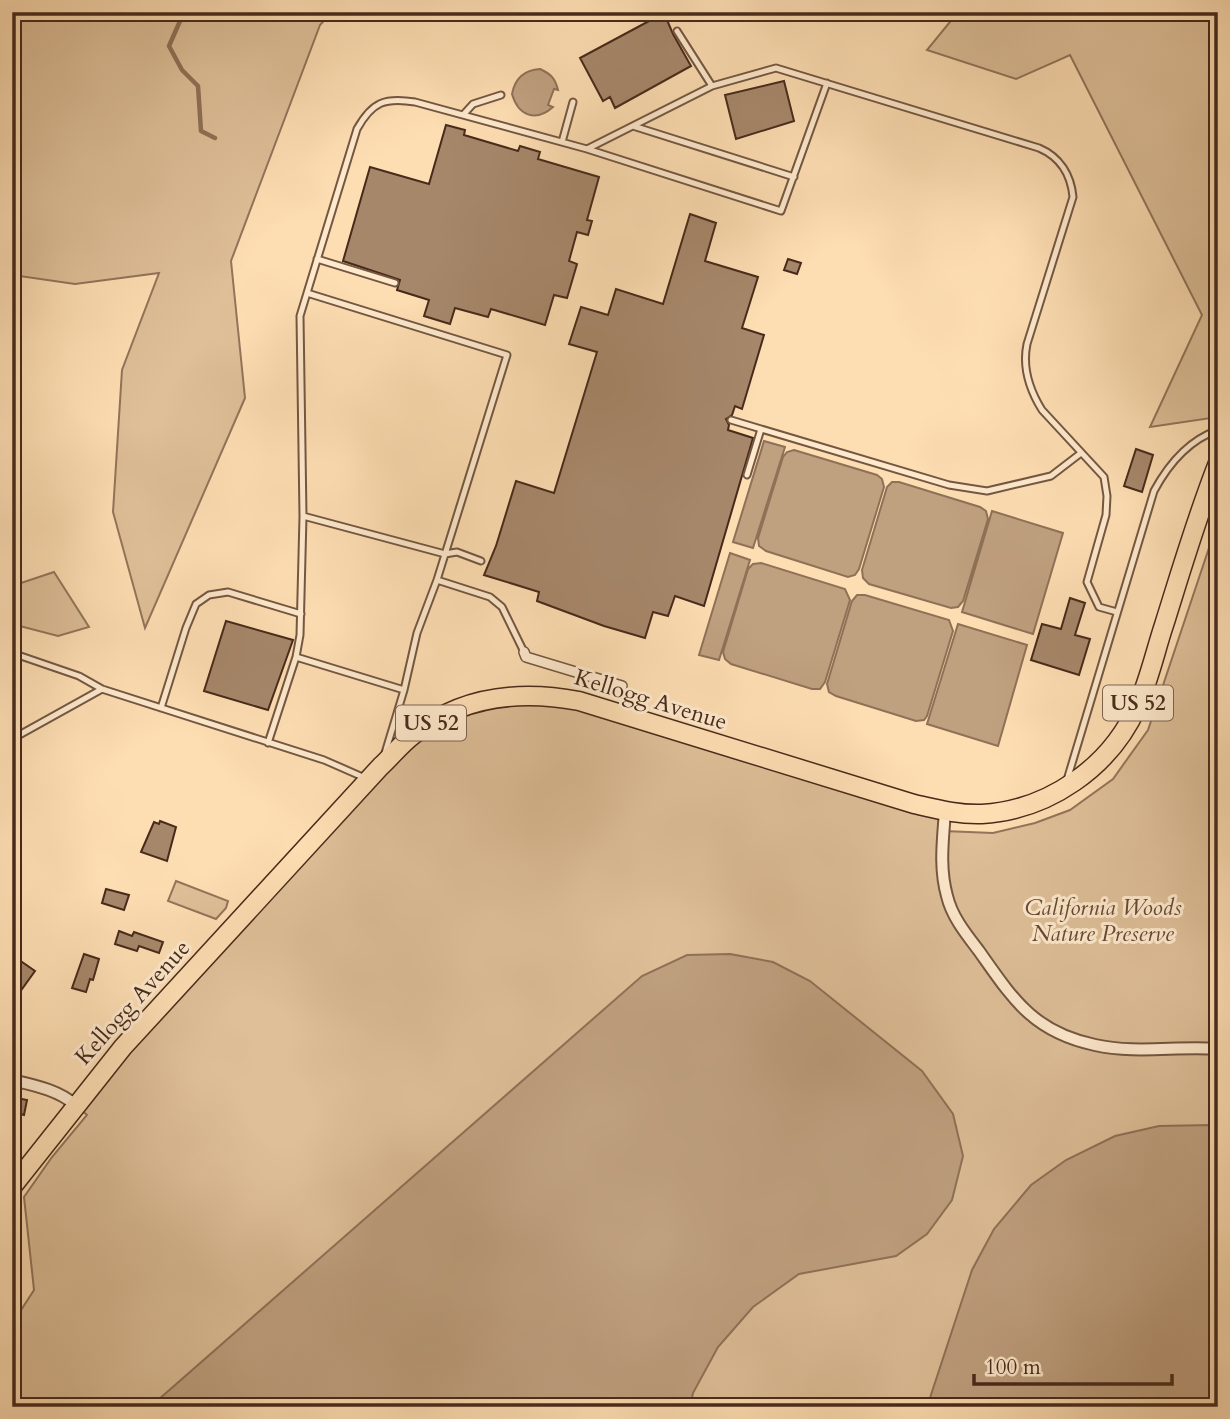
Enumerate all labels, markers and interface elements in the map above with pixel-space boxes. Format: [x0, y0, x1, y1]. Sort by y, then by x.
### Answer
street label: Kellogg Avenue [571, 662, 731, 737]
road number: US 52 [1103, 686, 1173, 720]
road number: US 52 [396, 706, 466, 740]
park label: California Woods Nature Preserve [1025, 892, 1182, 949]
street label: Kellogg Avenue [68, 933, 197, 1072]
scale bar [974, 1342, 1172, 1386]
text: 100 m [985, 1353, 1041, 1382]

